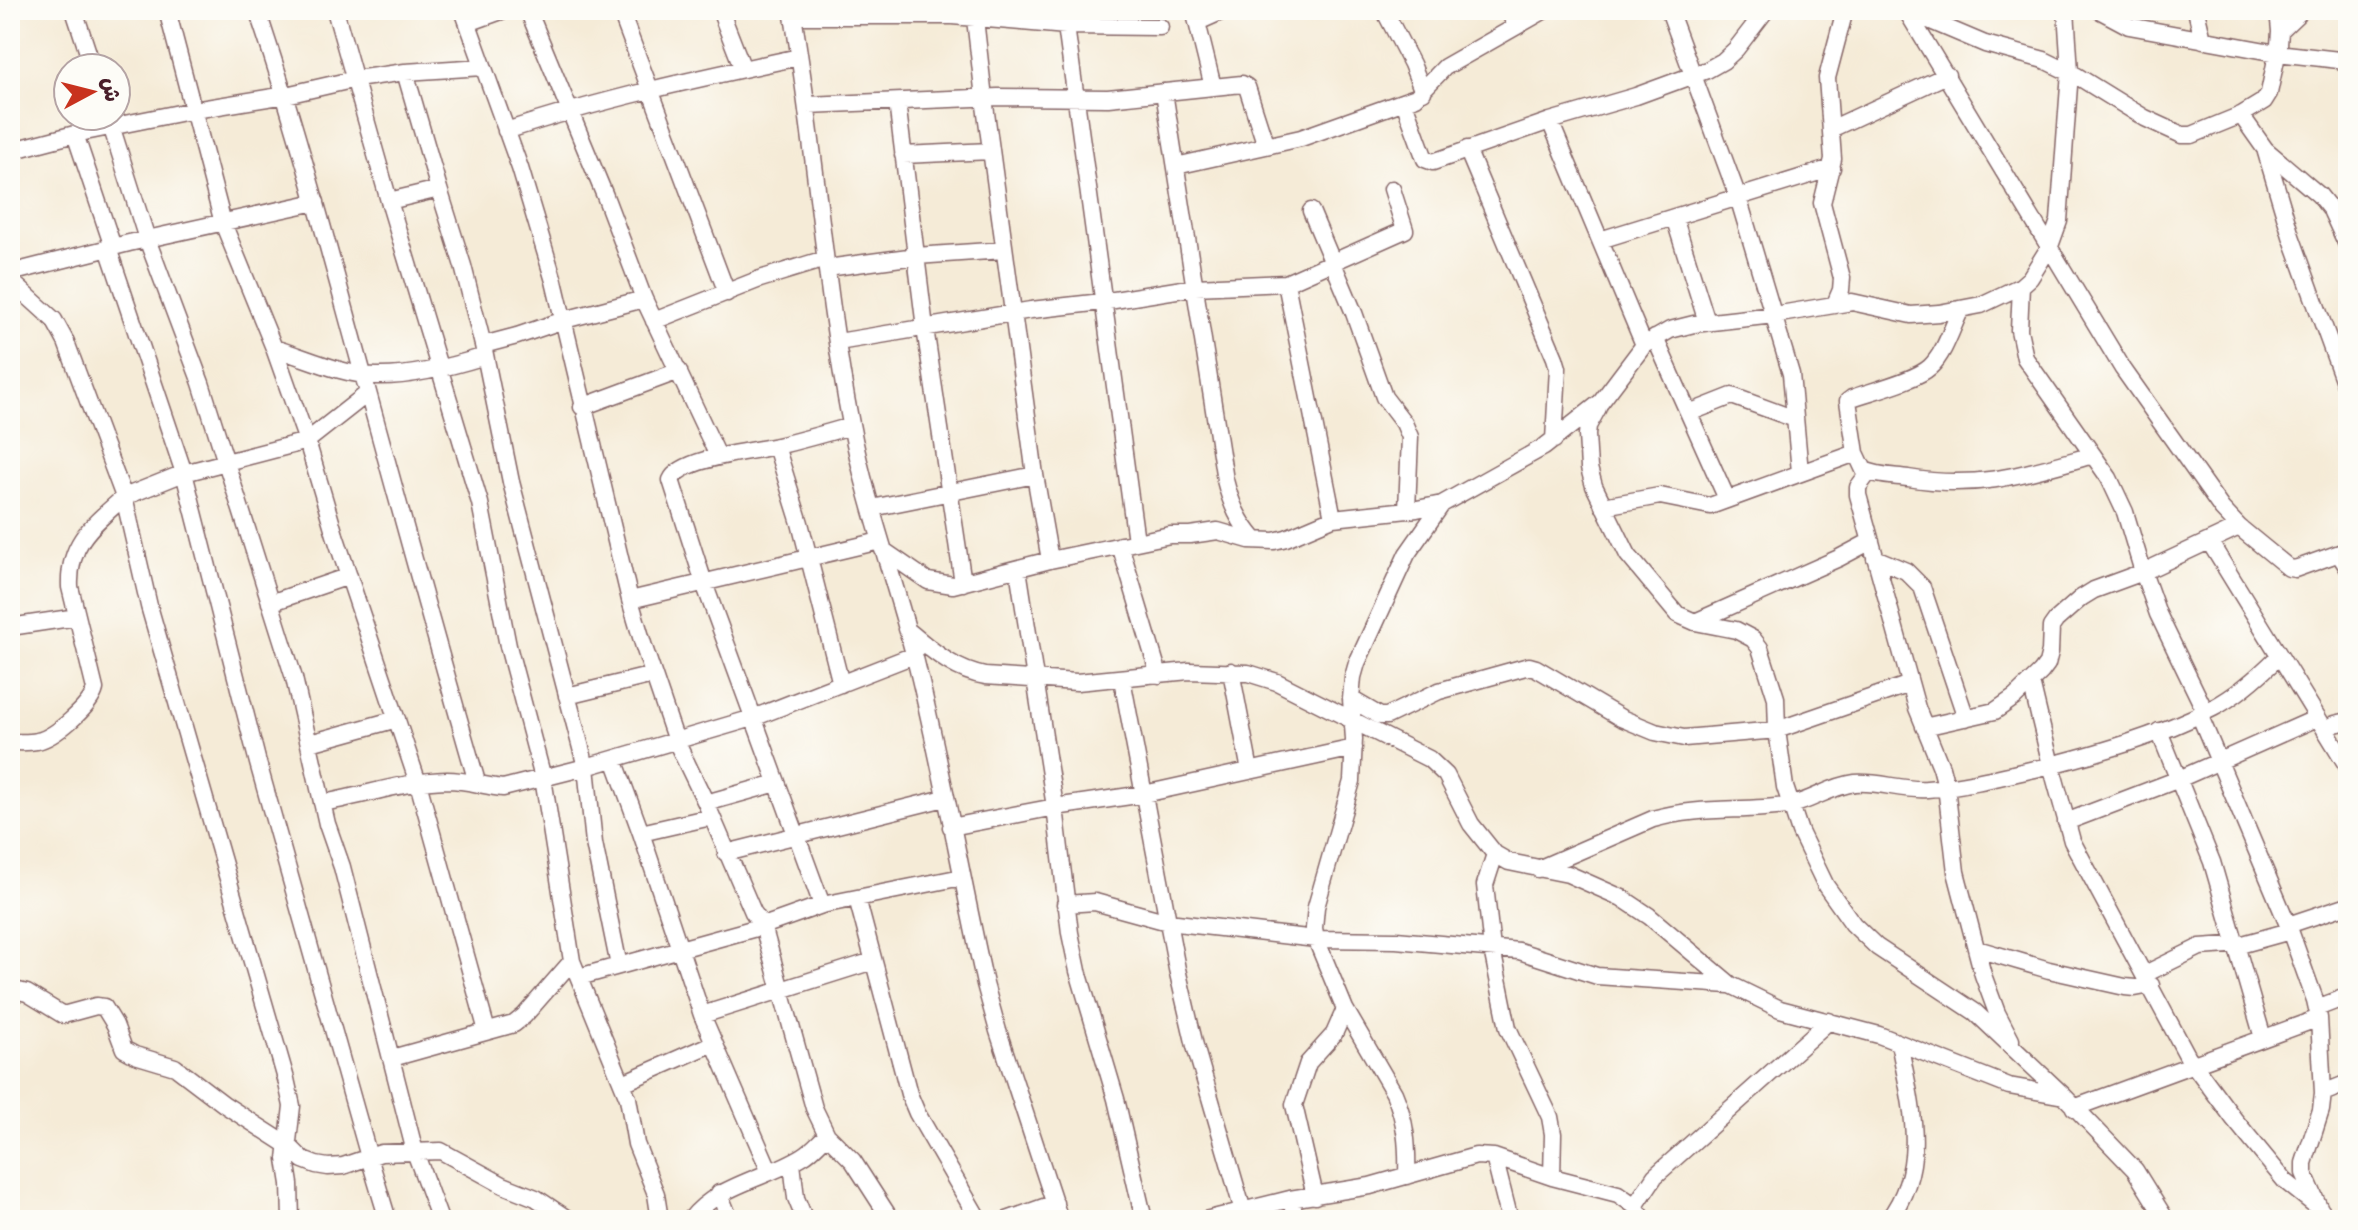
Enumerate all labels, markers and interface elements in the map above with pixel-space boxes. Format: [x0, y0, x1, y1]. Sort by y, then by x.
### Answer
north arrow [52, 52, 132, 132]
text: ش [94, 76, 125, 104]

